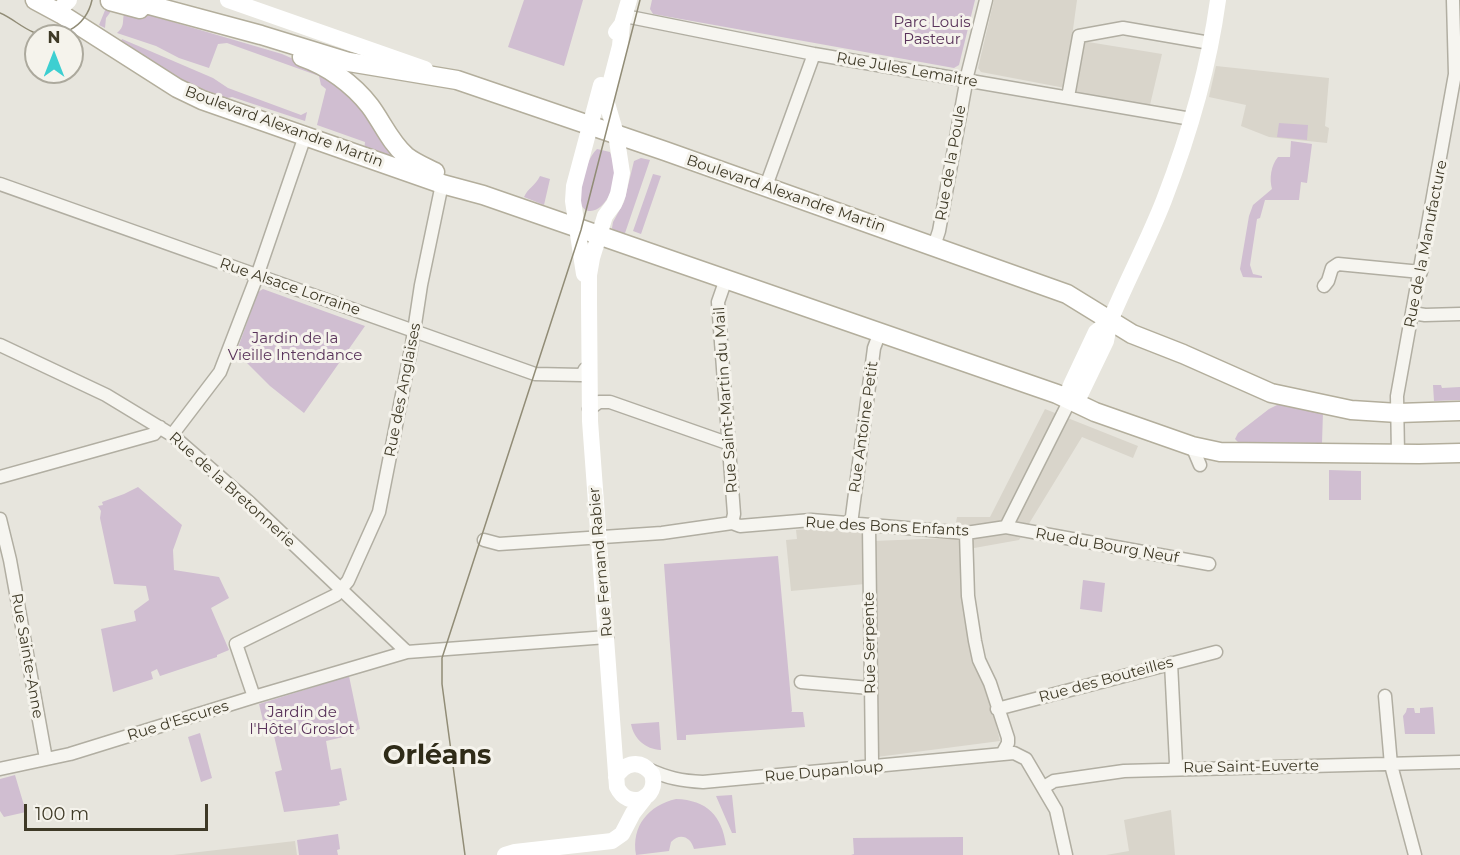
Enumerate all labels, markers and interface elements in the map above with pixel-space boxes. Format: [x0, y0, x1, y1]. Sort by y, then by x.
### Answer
park label: Parc Louis Pasteur [893, 14, 971, 49]
north arrow [24, 24, 84, 84]
text: N [48, 28, 60, 47]
street label: Rue Jules Lemaitre [835, 49, 979, 91]
street label: Boulevard Alexandre Martin [182, 83, 386, 171]
street label: Rue de la Poule [932, 104, 970, 222]
street label: Boulevard Alexandre Martin [684, 151, 888, 237]
street label: Rue de la Manufacture [1401, 159, 1451, 329]
street label: Rue Alsace Lorraine [217, 254, 363, 320]
street label: Rue Saint-Martin du Mail [711, 306, 741, 494]
street label: Rue des Anglaises [381, 321, 425, 459]
park label: Jardin de la Vieille Intendance [228, 330, 362, 365]
street label: Rue Antoine Petit [846, 360, 882, 494]
street label: Rue de la Bretonnerie [165, 429, 299, 551]
street label: Rue Fernand Rabier [585, 486, 617, 638]
street label: Rue des Bons Enfants [805, 514, 969, 540]
street label: Rue du Bourg Neuf [1034, 525, 1180, 567]
street label: Rue Sainte-Anne [7, 592, 47, 720]
street label: Rue Serpente [860, 592, 880, 694]
street label: Rue des Bouteilles [1037, 653, 1175, 707]
street label: Rue d'Escures [125, 697, 231, 745]
park label: Jardin de l'Hôtel Groslot [249, 704, 355, 739]
district label: Orléans [383, 740, 491, 772]
street label: Rue Saint-Euverte [1183, 757, 1319, 777]
street label: Rue Dupanloup [764, 758, 884, 786]
scale bar [27, 792, 212, 830]
text: 100 m [35, 803, 89, 825]

